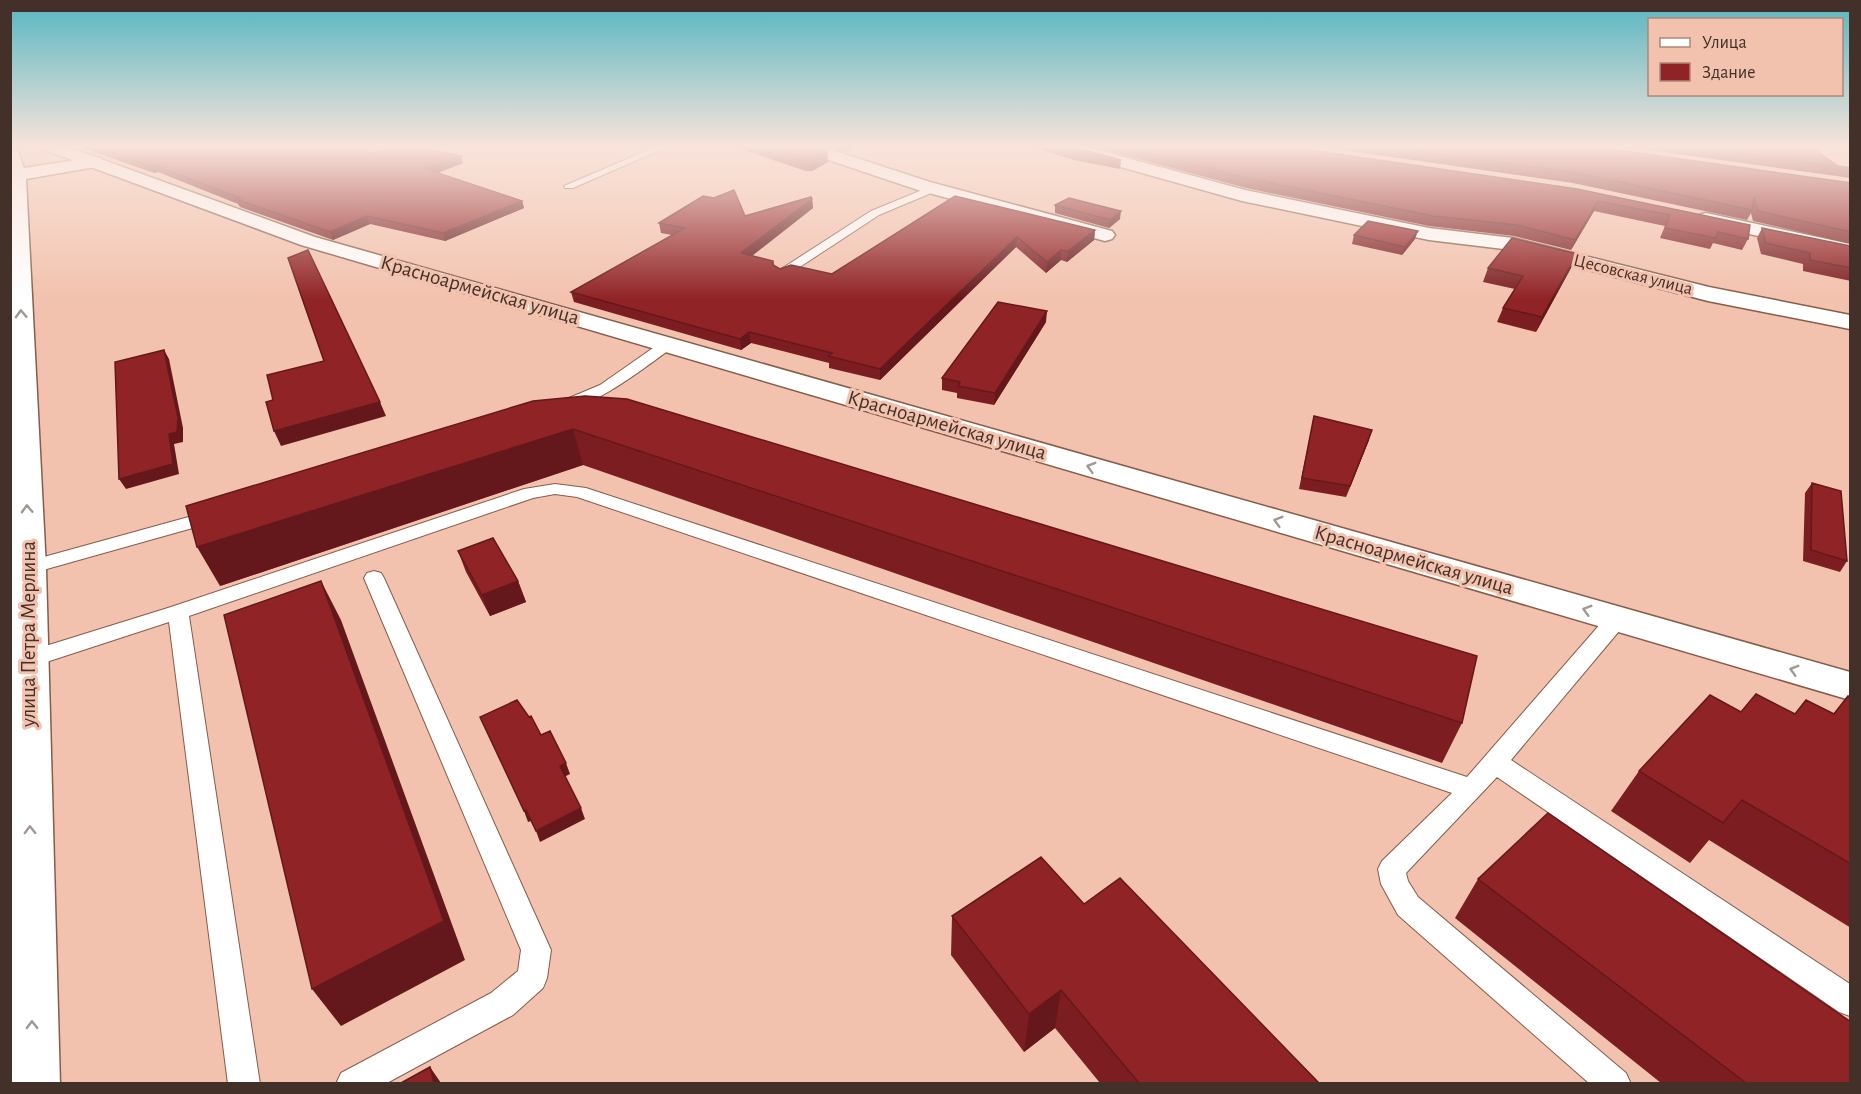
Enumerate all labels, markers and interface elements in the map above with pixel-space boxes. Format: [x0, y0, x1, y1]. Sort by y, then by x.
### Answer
legend [1648, 18, 1843, 96]
text: Улица [1702, 34, 1747, 52]
text: Здание [1702, 64, 1756, 82]
street label: Цесовская улица [1572, 251, 1694, 299]
street label: Красноармейская улица [378, 252, 582, 329]
one-way arrow [15, 310, 28, 319]
street label: Красноармейская улица [845, 387, 1049, 464]
one-way arrow [1086, 462, 1097, 474]
one-way arrow [21, 505, 34, 514]
one-way arrow [1273, 516, 1284, 528]
street label: Красноармейская улица [1312, 522, 1516, 599]
street label: улица Петра Мерлина [18, 541, 39, 728]
one-way arrow [1582, 605, 1592, 617]
one-way arrow [1789, 665, 1800, 677]
one-way arrow [24, 826, 36, 835]
one-way arrow [26, 1021, 38, 1030]

